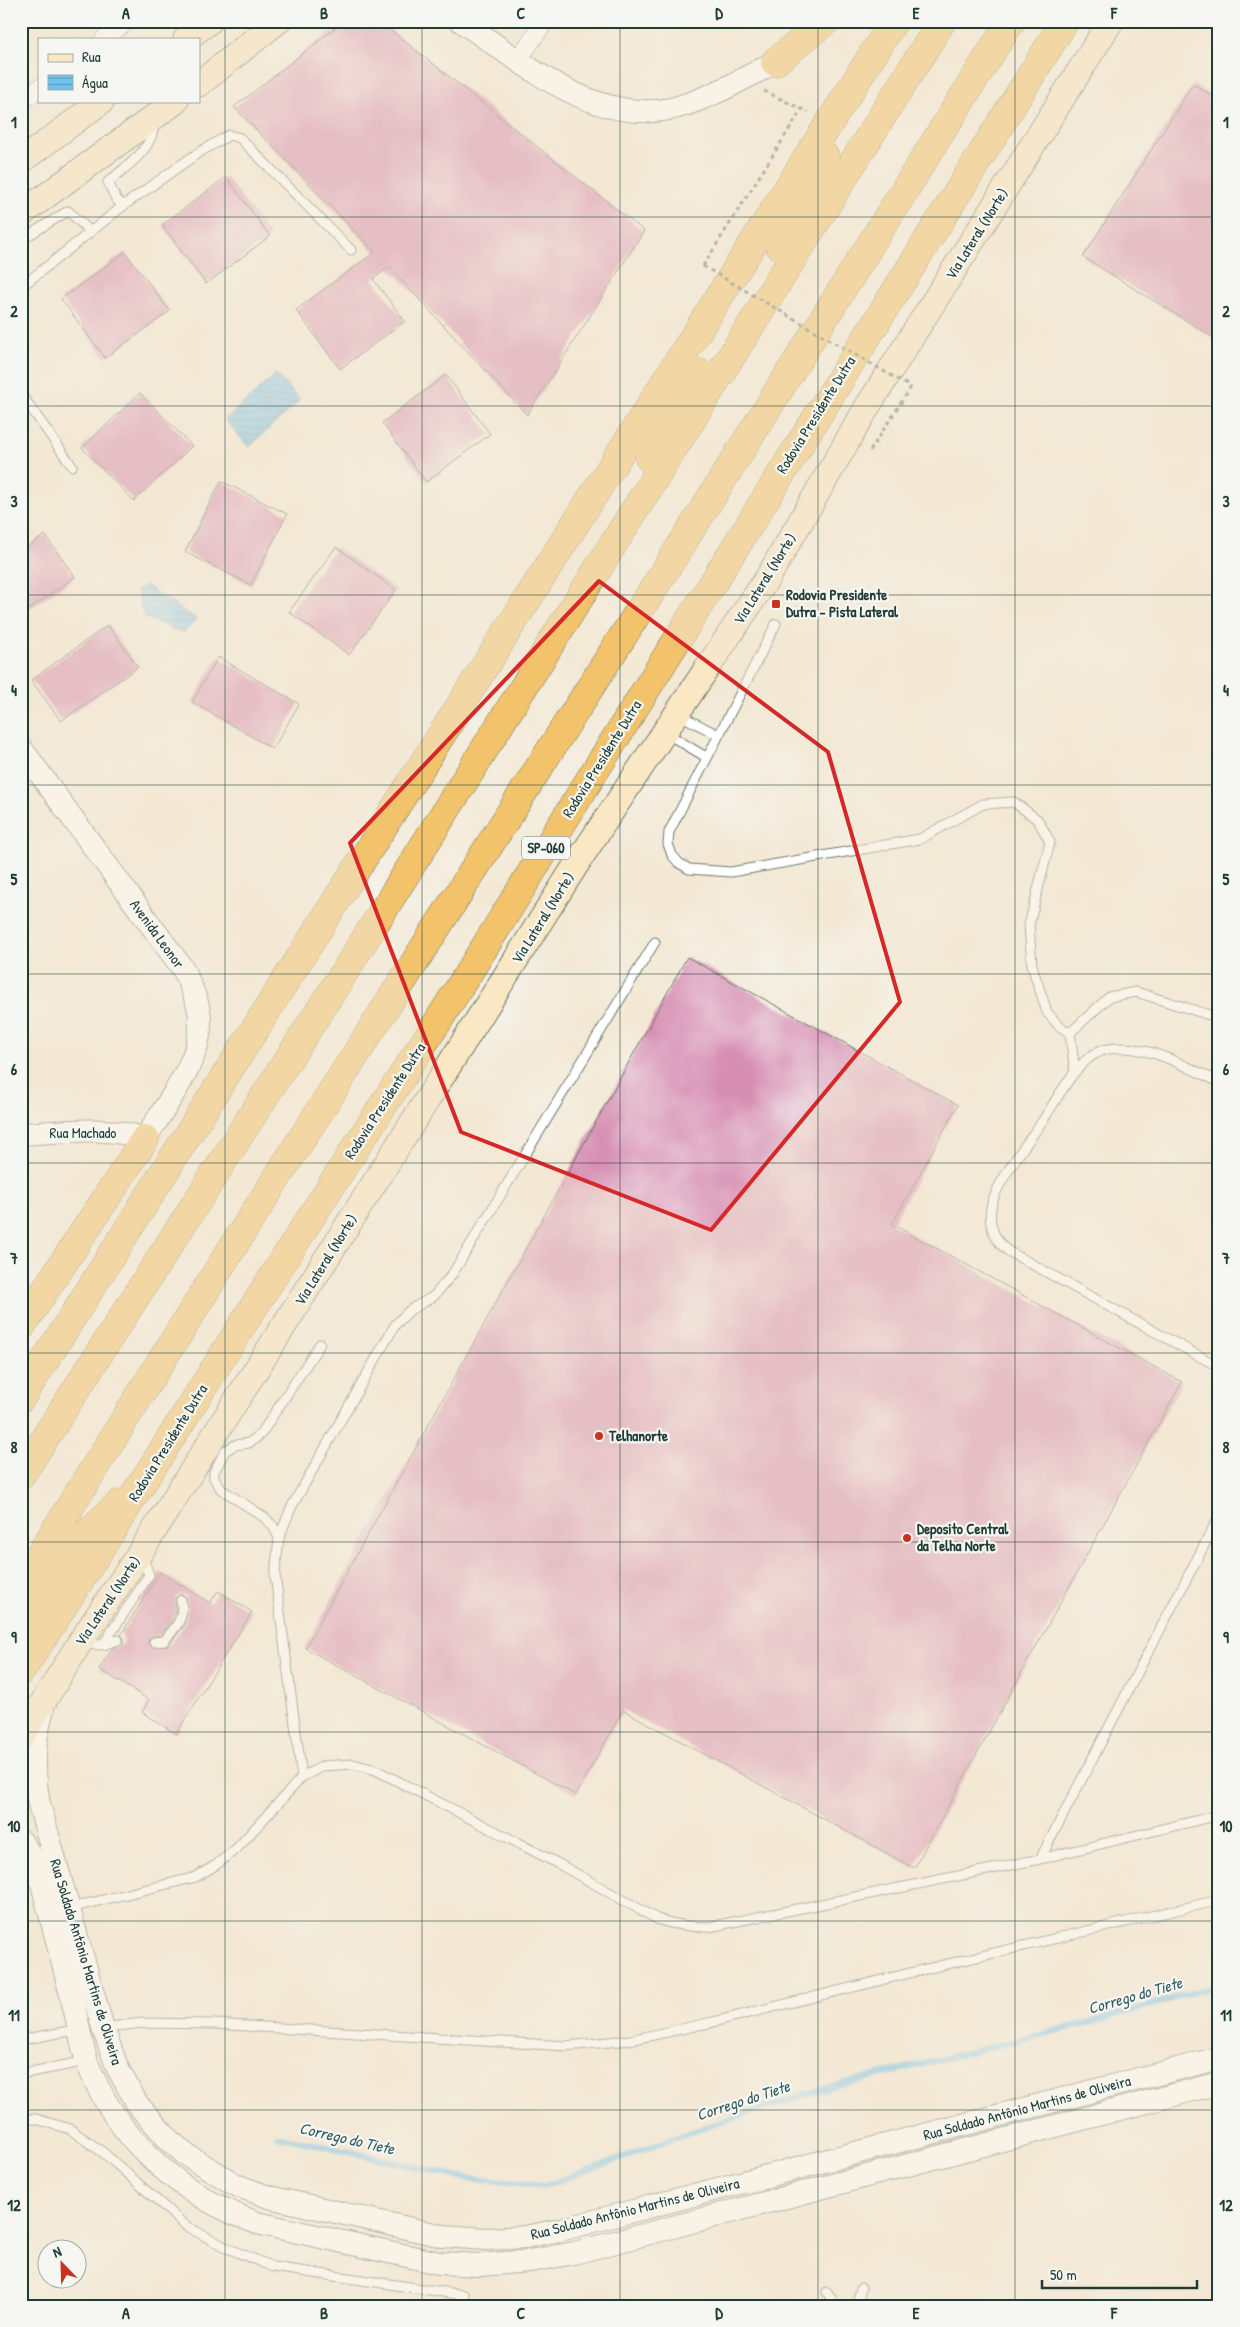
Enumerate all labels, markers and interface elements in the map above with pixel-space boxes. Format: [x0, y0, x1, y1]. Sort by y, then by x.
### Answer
text: A [122, 2, 130, 24]
text: B [320, 2, 328, 24]
text: C [517, 2, 526, 24]
text: D [715, 2, 723, 24]
text: E [912, 2, 920, 24]
text: F [1110, 2, 1118, 24]
legend [38, 38, 200, 102]
text: Rua [82, 46, 101, 67]
text: Água [82, 72, 108, 93]
text: 1 [11, 111, 17, 133]
text: 1 [1223, 111, 1229, 133]
street label: Via Lateral (Norte) [940, 184, 1013, 283]
text: 2 [10, 300, 18, 322]
text: 2 [1222, 300, 1230, 322]
street label: Rodovia Presidente Dutra [771, 352, 860, 477]
text: 3 [10, 490, 18, 512]
text: 3 [1222, 490, 1230, 512]
street label: Via Lateral (Norte) [728, 529, 801, 628]
place label: Rodovia Presidente Dutra - Pista Lateral [786, 584, 899, 622]
marker: Rodovia Presidente Dutra - Pista Lateral [770, 598, 782, 610]
text: 4 [11, 679, 17, 701]
text: 4 [1223, 679, 1229, 701]
street label: Rodovia Presidente Dutra [557, 696, 646, 821]
road number: SP-060 [522, 836, 570, 860]
text: 5 [11, 868, 18, 890]
street label: Via Lateral (Norte) [506, 868, 579, 967]
text: 5 [1223, 868, 1230, 890]
street label: Avenida Leonor [125, 895, 190, 973]
street label: Rodovia Presidente Dutra [339, 1038, 430, 1163]
text: 6 [11, 1058, 18, 1080]
text: 6 [1223, 1058, 1230, 1080]
street label: Rua Machado [50, 1122, 116, 1143]
street label: Via Lateral (Norte) [289, 1210, 362, 1309]
text: 7 [9, 1247, 18, 1269]
text: 7 [1221, 1247, 1230, 1269]
street label: Rodovia Presidente Dutra [123, 1380, 212, 1505]
place label: Telhanorte [608, 1425, 668, 1446]
marker: Telhanorte [593, 1430, 605, 1442]
text: 8 [11, 1436, 18, 1458]
text: 8 [1223, 1436, 1230, 1458]
place label: Deposito Central da Telha Norte [917, 1518, 1009, 1556]
marker: Deposito Central da Telha Norte [901, 1532, 913, 1544]
street label: Via Lateral (Norte) [70, 1552, 145, 1650]
text: 9 [11, 1626, 17, 1648]
text: 9 [1223, 1626, 1229, 1648]
text: 10 [8, 1815, 20, 1837]
text: 10 [1220, 1815, 1232, 1837]
street label: Rua Soldado Antônio Martins de Oliveira [45, 1856, 128, 2067]
water label: Corrego do Tiete [1085, 1971, 1185, 2019]
text: 11 [8, 2004, 20, 2026]
text: 11 [1220, 2004, 1232, 2026]
street label: Rua Soldado Antônio Martins de Oliveira [921, 2070, 1133, 2145]
water label: Corrego do Tiete [694, 2074, 793, 2125]
water label: Corrego do Tiete [297, 2116, 397, 2160]
street label: Rua Soldado Antônio Martins de Oliveira [528, 2172, 741, 2245]
text: 12 [7, 2194, 21, 2216]
text: 12 [1219, 2194, 1233, 2216]
north arrow [38, 2240, 88, 2290]
text: N [50, 2241, 64, 2262]
scale bar [1042, 2257, 1198, 2289]
text: 50 m [1050, 2264, 1077, 2285]
text: A [122, 2302, 130, 2324]
text: B [320, 2302, 328, 2324]
text: C [517, 2302, 526, 2324]
text: D [715, 2302, 723, 2324]
text: E [912, 2302, 920, 2324]
text: F [1110, 2302, 1118, 2324]

